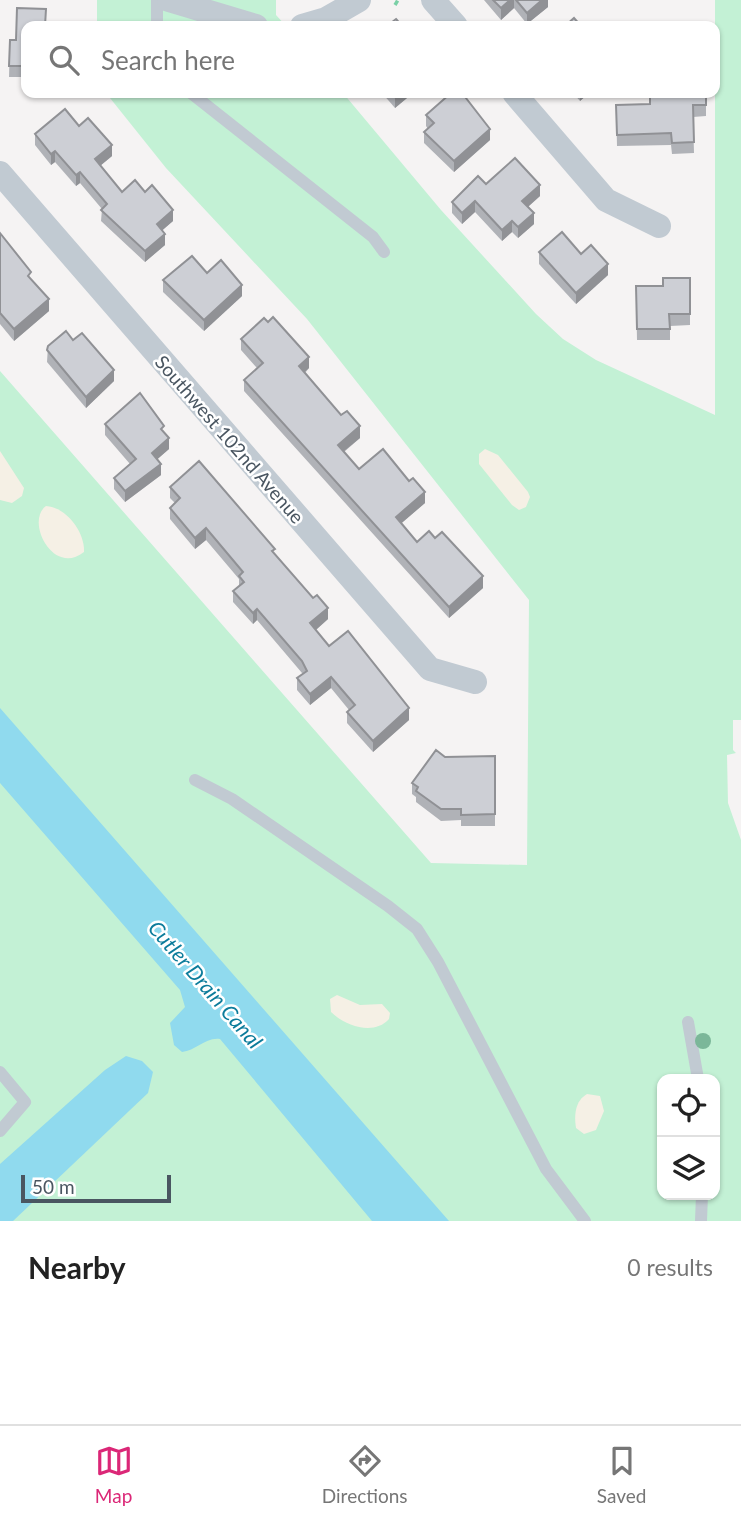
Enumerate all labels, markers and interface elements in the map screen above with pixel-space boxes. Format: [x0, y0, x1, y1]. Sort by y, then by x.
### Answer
search box [21, 21, 720, 98]
icon: search [45, 41, 83, 79]
text: Search here [101, 44, 235, 76]
street label: Southwest 102nd Avenue [151, 350, 309, 528]
water label: Cutler Drain Canal [144, 915, 268, 1053]
map controls [657, 1074, 720, 1200]
button: locate [657, 1074, 720, 1137]
button: layers [657, 1137, 720, 1200]
scale bar [21, 1172, 172, 1204]
text: 50 m [32, 1175, 75, 1198]
text: Nearby [28, 1249, 126, 1285]
text: 0 results [627, 1253, 713, 1281]
tab: Map [95, 1442, 133, 1507]
tab: Directions [322, 1442, 408, 1507]
tab: Saved [597, 1442, 646, 1507]

